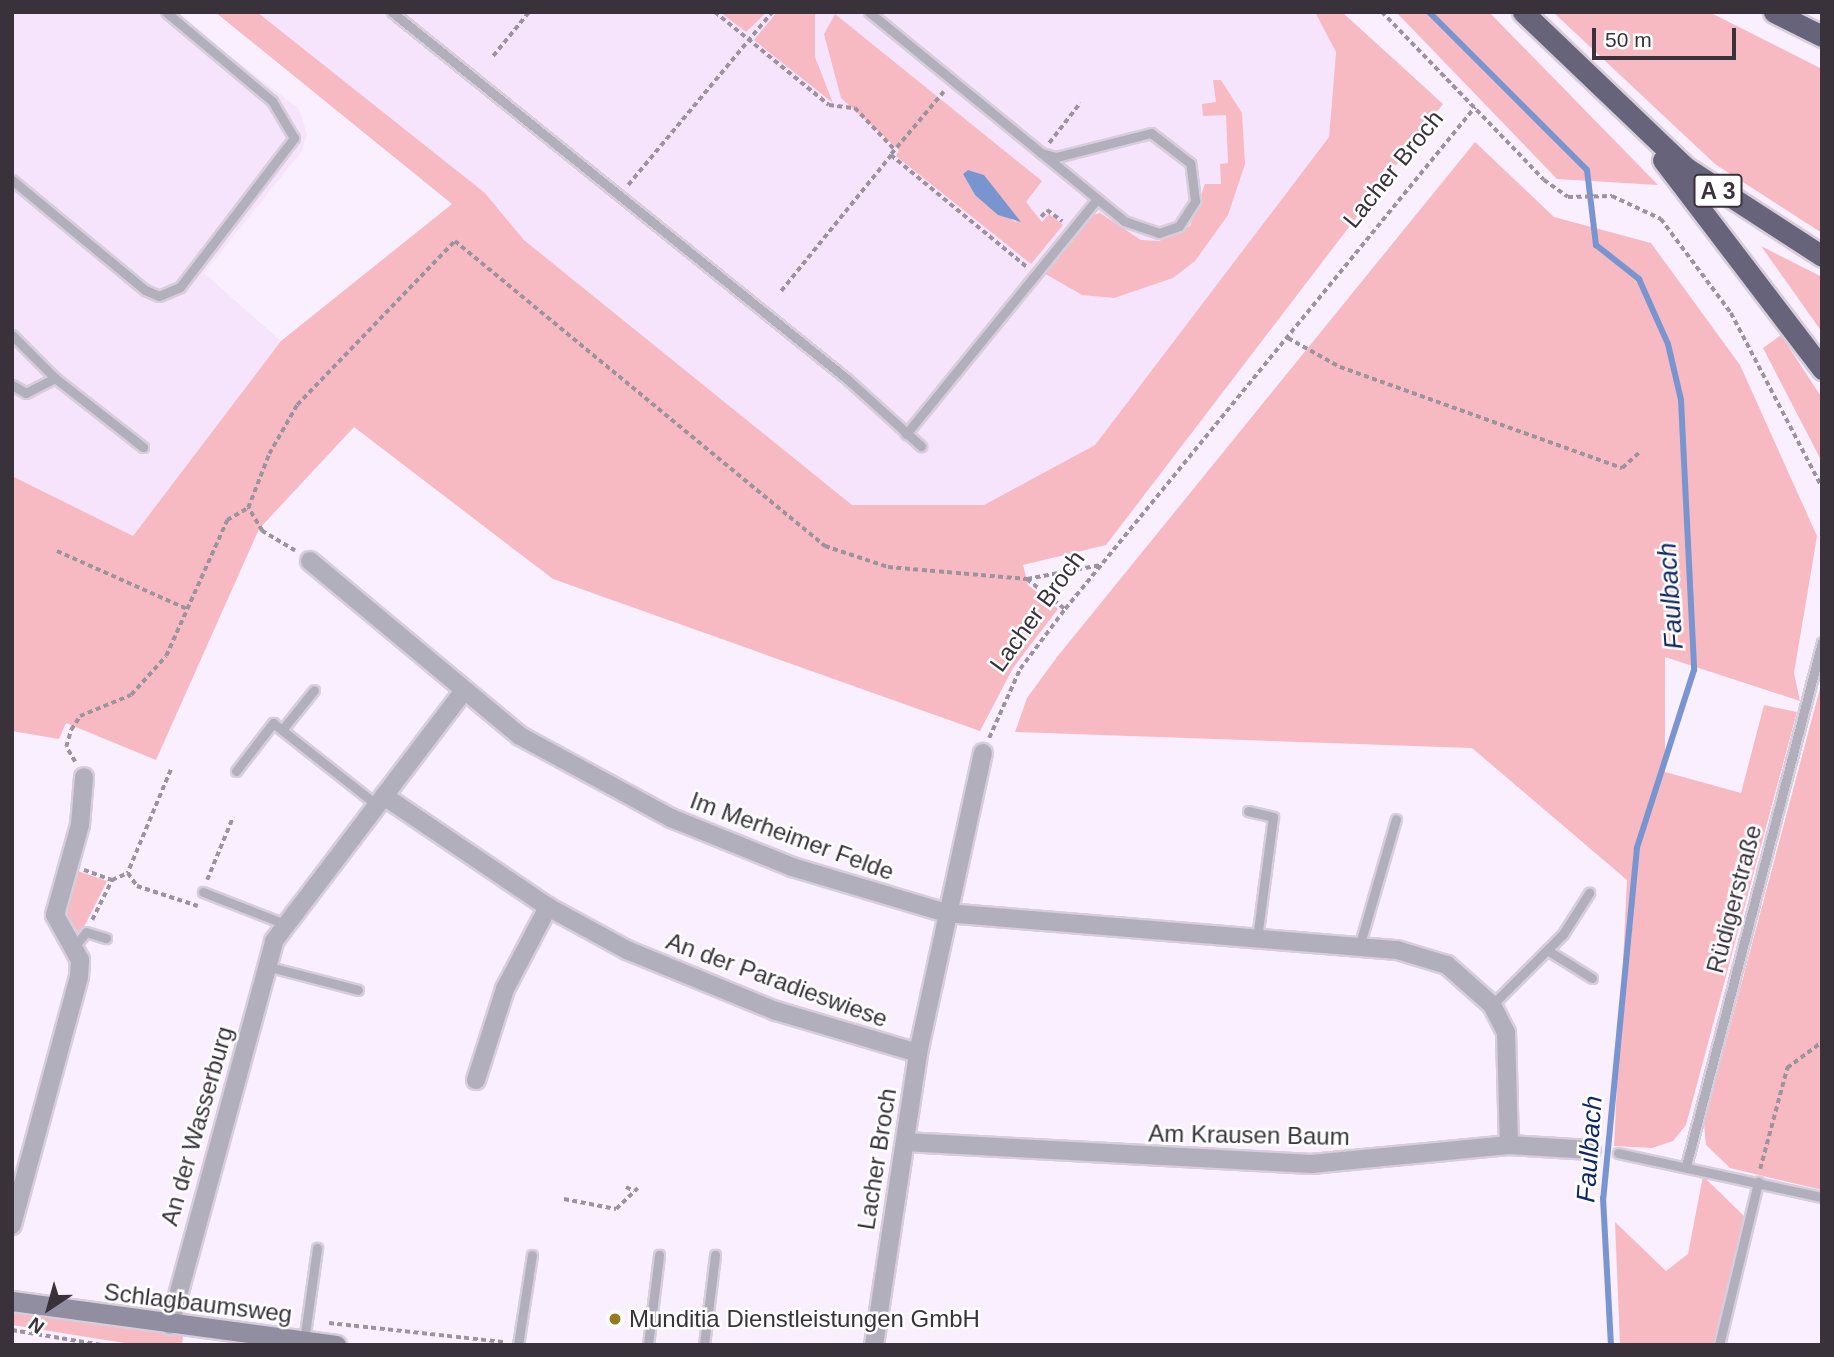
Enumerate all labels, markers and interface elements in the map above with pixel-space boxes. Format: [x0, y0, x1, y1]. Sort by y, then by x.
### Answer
scale bar [1596, 14, 1740, 58]
text: 50 m [1605, 28, 1652, 51]
street label: Lacher Broch [1337, 104, 1449, 234]
road number: A 3 [1692, 172, 1744, 210]
water label: Faulbach [1652, 542, 1690, 650]
street label: Lacher Broch [983, 545, 1091, 677]
street label: Im Merheimer Felde [686, 786, 898, 886]
street label: Rüdigerstraße [1700, 822, 1768, 976]
street label: An der Paradieswiese [662, 927, 892, 1033]
street label: An der Wasserburg [155, 1023, 239, 1229]
street label: Lacher Broch [852, 1086, 902, 1232]
water label: Faulbach [1571, 1095, 1609, 1203]
street label: Am Krausen Baum [1148, 1119, 1350, 1151]
north arrow [14, 1273, 84, 1343]
street label: Schlagbaumsweg [102, 1277, 294, 1329]
place label: Munditia Dienstleistungen GmbH [629, 1305, 980, 1333]
marker: Munditia Dienstleistungen GmbH [607, 1311, 623, 1327]
text: N [25, 1313, 48, 1338]

